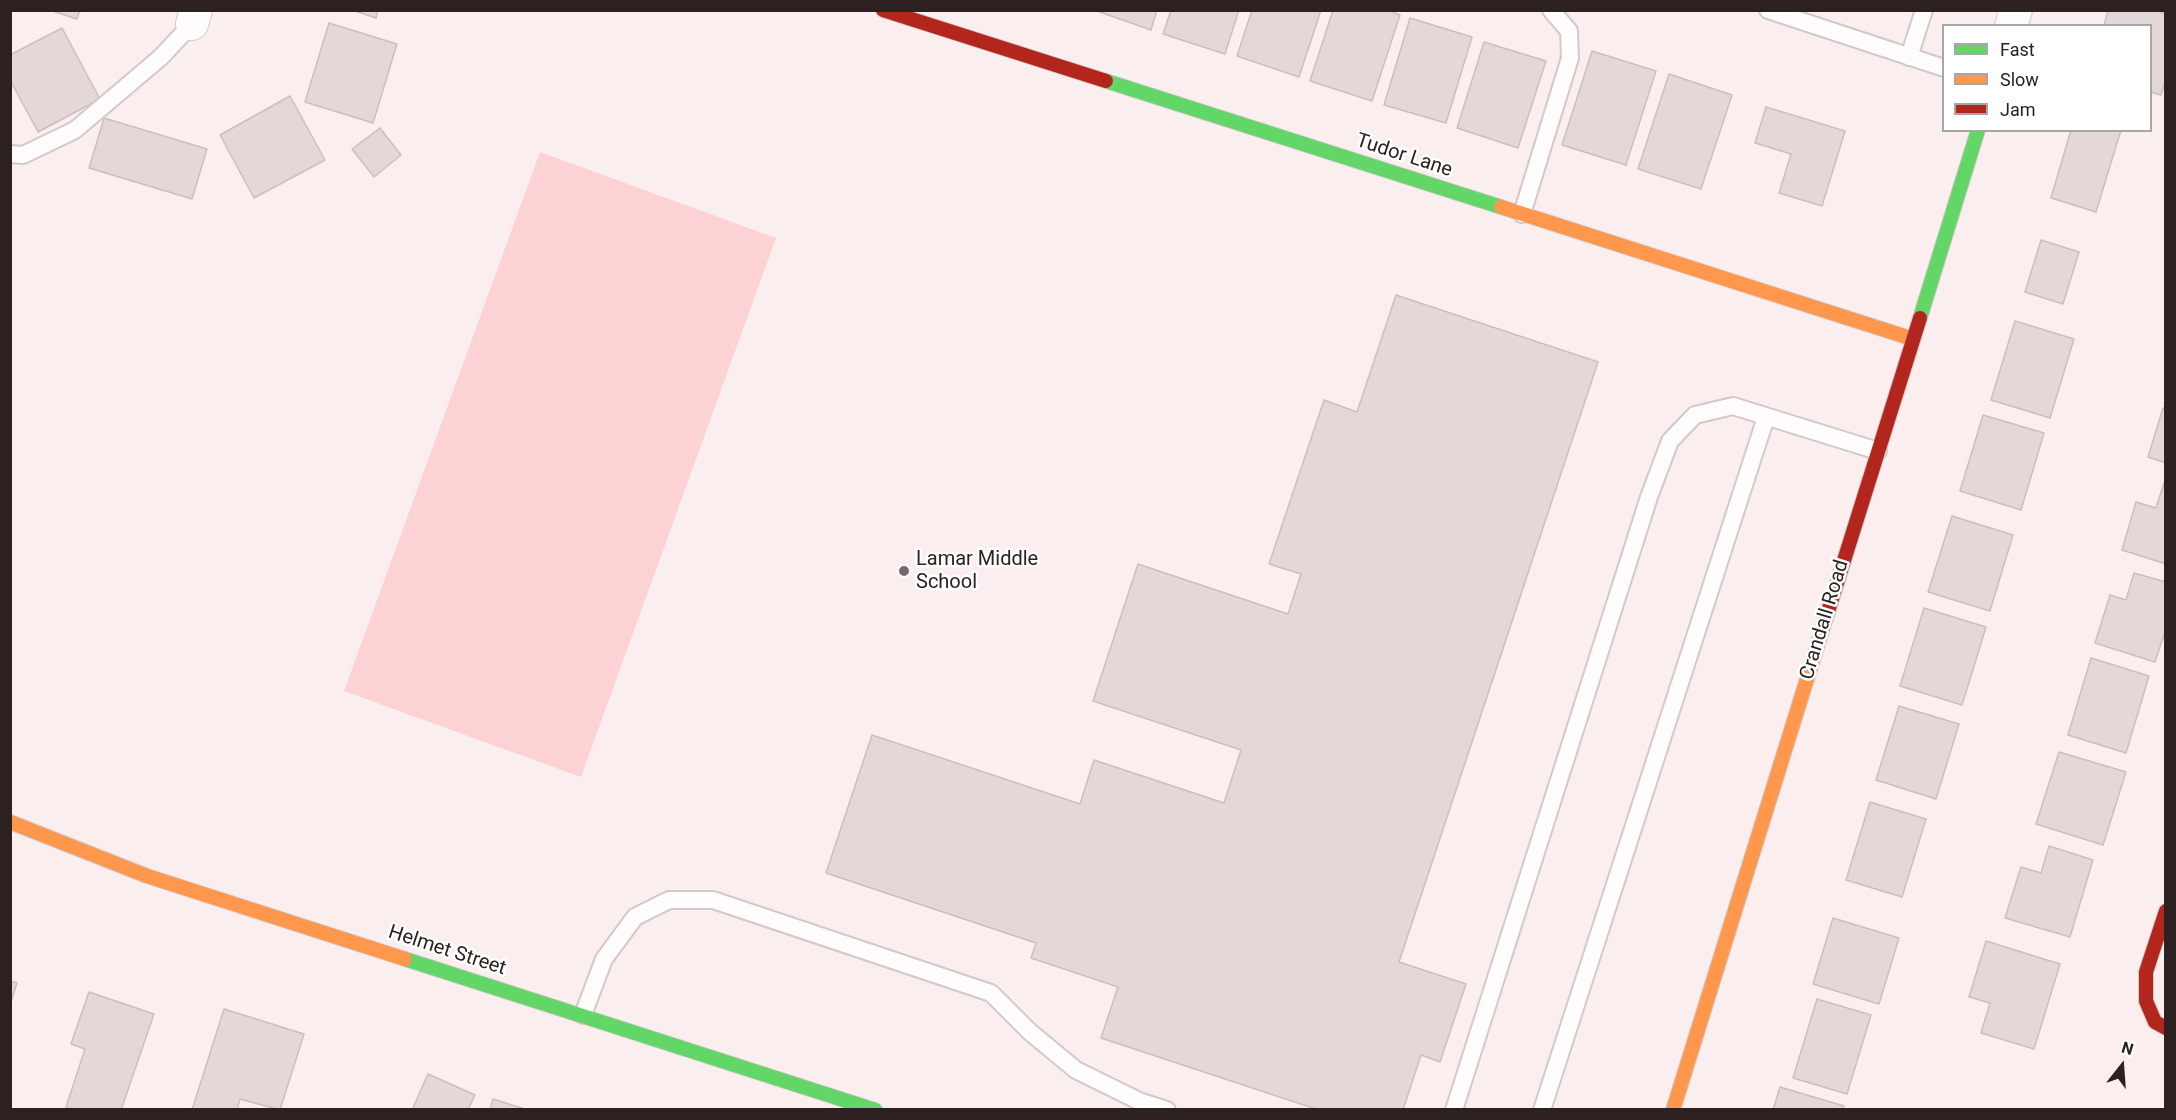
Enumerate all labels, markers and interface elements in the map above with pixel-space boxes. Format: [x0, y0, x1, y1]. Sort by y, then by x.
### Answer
legend [1942, 24, 2152, 132]
text: Fast [2000, 39, 2035, 60]
text: Slow [2000, 69, 2039, 90]
text: Jam [2000, 99, 2036, 120]
street label: Tudor Lane [1353, 129, 1455, 183]
place label: Lamar Middle School [916, 548, 1038, 595]
street label: Crandall Road [1795, 557, 1855, 683]
marker: Lamar Middle School [897, 564, 911, 578]
street label: Helmet Street [385, 921, 509, 981]
north arrow [2092, 1036, 2152, 1096]
text: N [2119, 1038, 2136, 1059]

